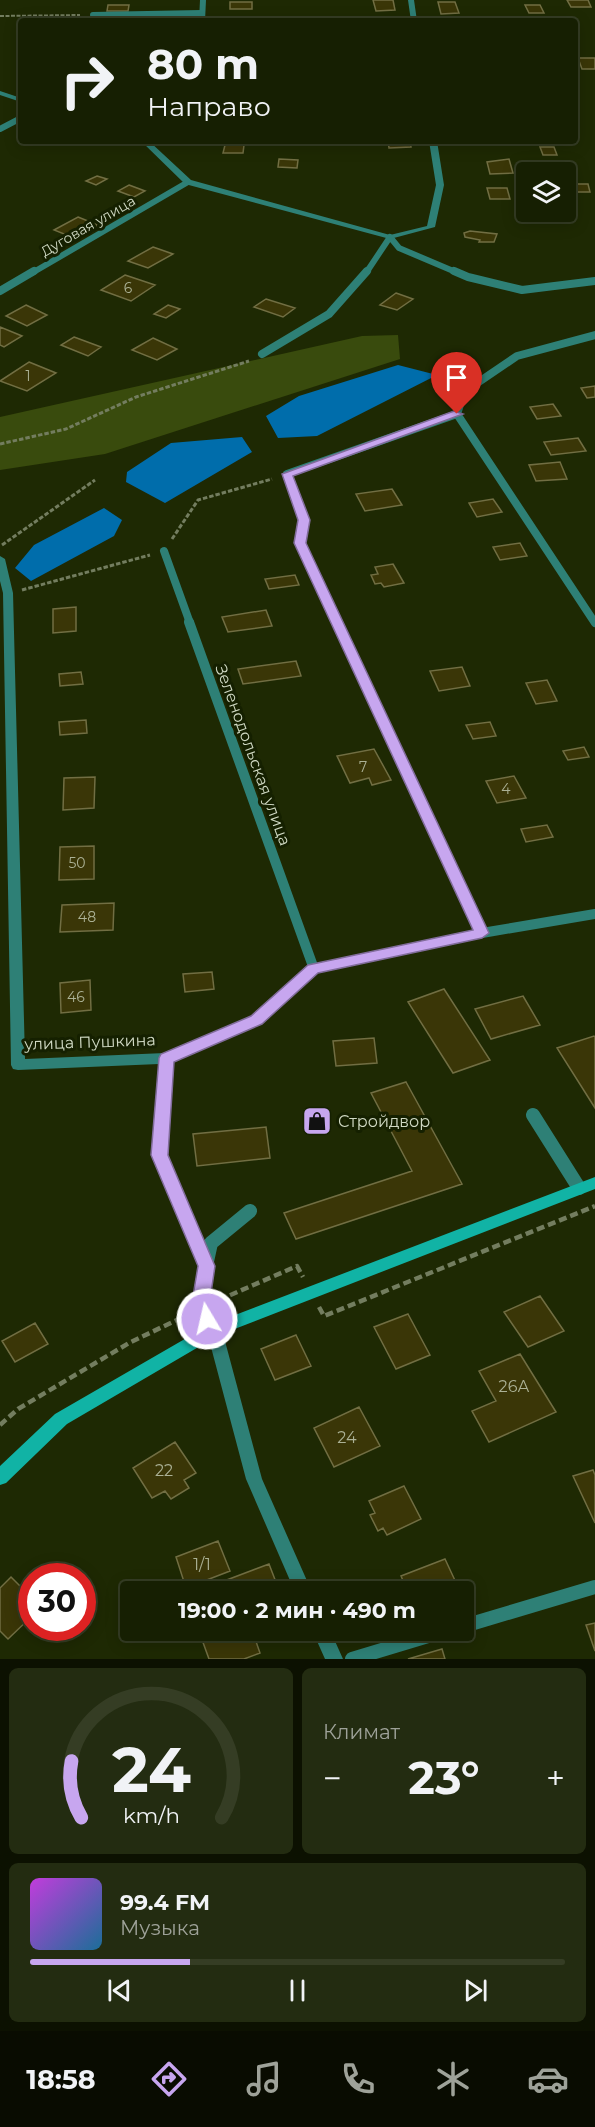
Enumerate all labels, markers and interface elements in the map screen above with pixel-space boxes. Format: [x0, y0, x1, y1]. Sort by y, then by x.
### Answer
text: 80 m [147, 38, 259, 90]
icon: right [48, 42, 126, 120]
text: Направо [147, 90, 271, 123]
map controls [516, 162, 576, 222]
button: layers [516, 162, 576, 222]
street label: Дуговая улица [38, 192, 138, 260]
house number: 6 [124, 279, 133, 297]
pin [431, 352, 482, 414]
icon: arrive [440, 361, 473, 394]
house number: 1 [25, 367, 31, 385]
street label: Зеленодольская улица [211, 662, 295, 848]
house number: 7 [359, 758, 367, 776]
house number: 4 [501, 780, 511, 798]
house number: 50 [68, 854, 86, 872]
house number: 48 [78, 908, 96, 926]
house number: 46 [67, 988, 85, 1006]
street label: улица Пушкина [23, 1030, 156, 1054]
shop icon: Стройдвор [301, 1105, 333, 1137]
place label: Стройдвор [338, 1112, 430, 1131]
position arrow [175, 1287, 239, 1351]
house number: 26А [499, 1377, 530, 1396]
house number: 24 [337, 1428, 357, 1447]
house number: 22 [155, 1461, 173, 1480]
house number: 1/1 [193, 1555, 211, 1574]
speed limit sign: 30 [18, 1563, 96, 1641]
text: 19:00 · 2 мин · 490 m [178, 1597, 416, 1624]
text: Климат [323, 1720, 400, 1744]
text: 24 [111, 1732, 191, 1808]
text: 23° [408, 1750, 480, 1805]
text: − [323, 1758, 342, 1798]
text: + [546, 1758, 565, 1798]
text: km/h [122, 1802, 180, 1828]
text: 99.4 FM [120, 1889, 210, 1916]
text: Музыка [120, 1916, 200, 1940]
icon: previous [103, 1974, 136, 2007]
icon: pause [281, 1974, 314, 2007]
icon: next [459, 1974, 492, 2007]
icon: directions [148, 2058, 190, 2100]
icon: music [243, 2058, 285, 2100]
icon: phone [337, 2058, 379, 2100]
icon: climate [432, 2058, 474, 2100]
icon: car [527, 2058, 569, 2100]
text: 18:58 [26, 2063, 96, 2096]

